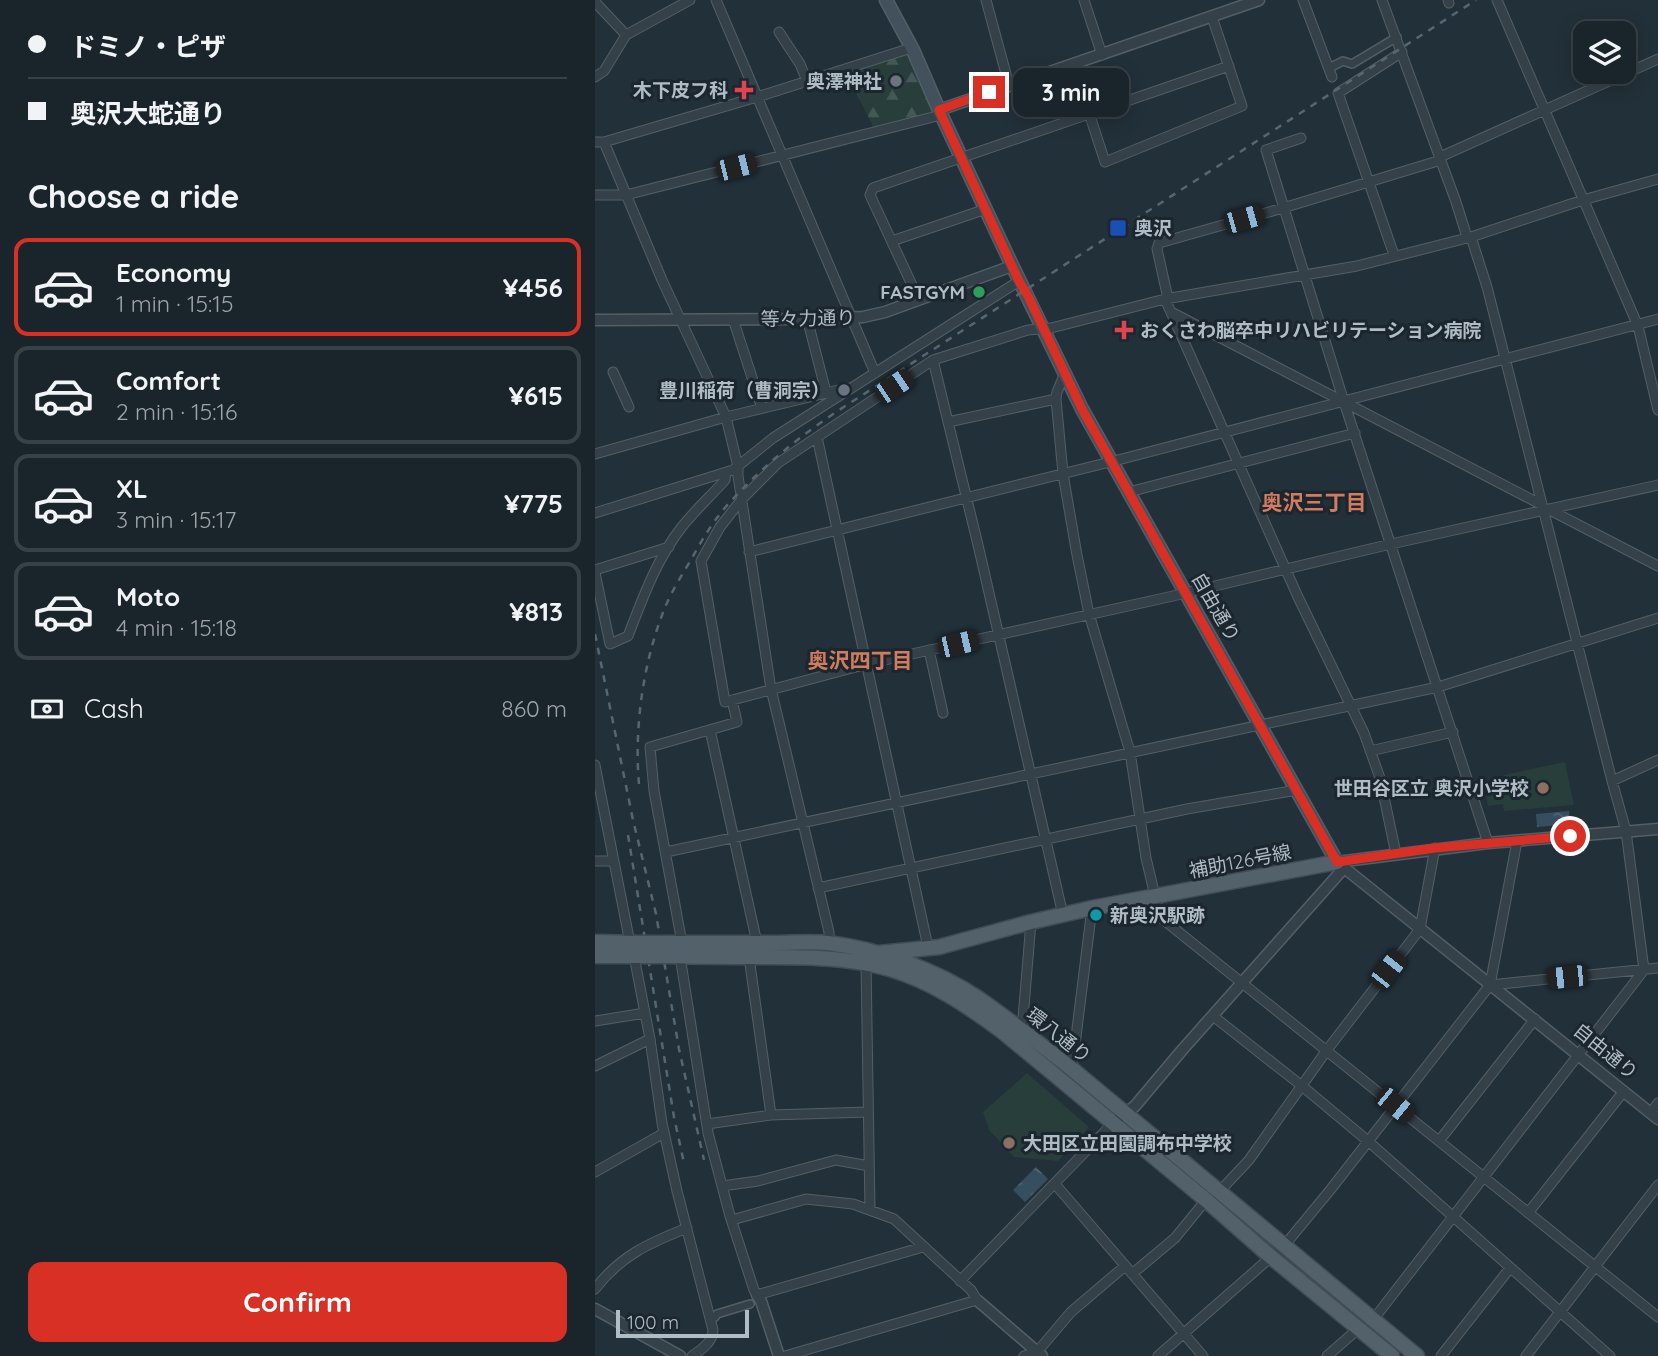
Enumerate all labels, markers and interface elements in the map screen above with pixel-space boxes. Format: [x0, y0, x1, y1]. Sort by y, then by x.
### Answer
map controls [1573, 21, 1636, 84]
button: layers [1573, 21, 1636, 84]
text: ドミノ・ピザ [70, 30, 226, 63]
callout: 3 min [1013, 68, 1129, 116]
place label: 奥澤神社 [806, 69, 882, 93]
marker: 奥澤神社 [888, 73, 904, 89]
route end [973, 76, 1005, 108]
place label: 木下皮フ科 [633, 78, 728, 102]
text: 3 min [1041, 78, 1101, 107]
marker: 木下皮フ科 [734, 80, 754, 100]
text: 奥沢大蛇通り [70, 97, 226, 130]
car [714, 152, 759, 182]
text: Choose a ride [28, 176, 240, 216]
car [1221, 203, 1268, 235]
place label: 奥沢 [1134, 216, 1172, 240]
marker: 奥沢 [1108, 218, 1128, 238]
icon: car [32, 256, 95, 319]
text: Economy [116, 256, 231, 289]
text: ¥456 [503, 271, 563, 304]
place label: FASTGYM [880, 280, 965, 304]
marker: FASTGYM [971, 284, 987, 300]
text: 1 min · 15:15 [116, 289, 233, 318]
street label: 等々力通り [760, 305, 856, 331]
place label: おくさわ脳卒中リハビリテーション病院 [1140, 318, 1482, 342]
marker: おくさわ脳卒中リハビリテーション病院 [1114, 320, 1134, 340]
icon: car [32, 364, 95, 427]
text: Comfort [116, 364, 221, 397]
car [871, 366, 918, 406]
place label: 豊川稲荷（曹洞宗） [659, 378, 830, 402]
text: ¥615 [509, 379, 563, 412]
marker: 豊川稲荷（曹洞宗） [836, 382, 852, 398]
text: 2 min · 15:16 [116, 397, 238, 426]
icon: car [32, 472, 95, 535]
text: XL [116, 472, 148, 505]
text: ¥775 [504, 487, 563, 520]
district label: 奥沢三丁目 [1262, 489, 1367, 515]
text: 3 min · 15:17 [116, 505, 236, 534]
street label: 自由通り [1187, 568, 1245, 646]
icon: car [32, 580, 95, 643]
text: Moto [116, 580, 180, 613]
text: ¥813 [509, 595, 563, 628]
text: 4 min · 15:18 [116, 613, 237, 642]
car [936, 629, 981, 659]
district label: 奥沢四丁目 [808, 647, 913, 673]
icon: cash [28, 690, 66, 728]
text: Cash [84, 692, 144, 725]
text: 860 m [501, 694, 567, 723]
place label: 世田谷区立 奥沢小学校 [1334, 776, 1529, 800]
marker: 世田谷区立 奥沢小学校 [1535, 780, 1551, 796]
route start [1554, 820, 1586, 852]
street label: 補助126号線 [1187, 839, 1293, 883]
place label: 新奥沢駅跡 [1110, 903, 1205, 927]
marker: 新奥沢駅跡 [1088, 907, 1104, 923]
car [1367, 947, 1410, 993]
car [1546, 964, 1589, 990]
street label: 環八通り [1022, 1002, 1096, 1068]
street label: 自由通り [1569, 1018, 1643, 1084]
car [1373, 1084, 1418, 1126]
place label: 大田区立田園調布中学校 [1023, 1131, 1232, 1155]
marker: 大田区立田園調布中学校 [1001, 1135, 1017, 1151]
button: Confirm [28, 1262, 567, 1342]
scale bar [616, 1307, 749, 1339]
text: 100 m [627, 1310, 679, 1334]

